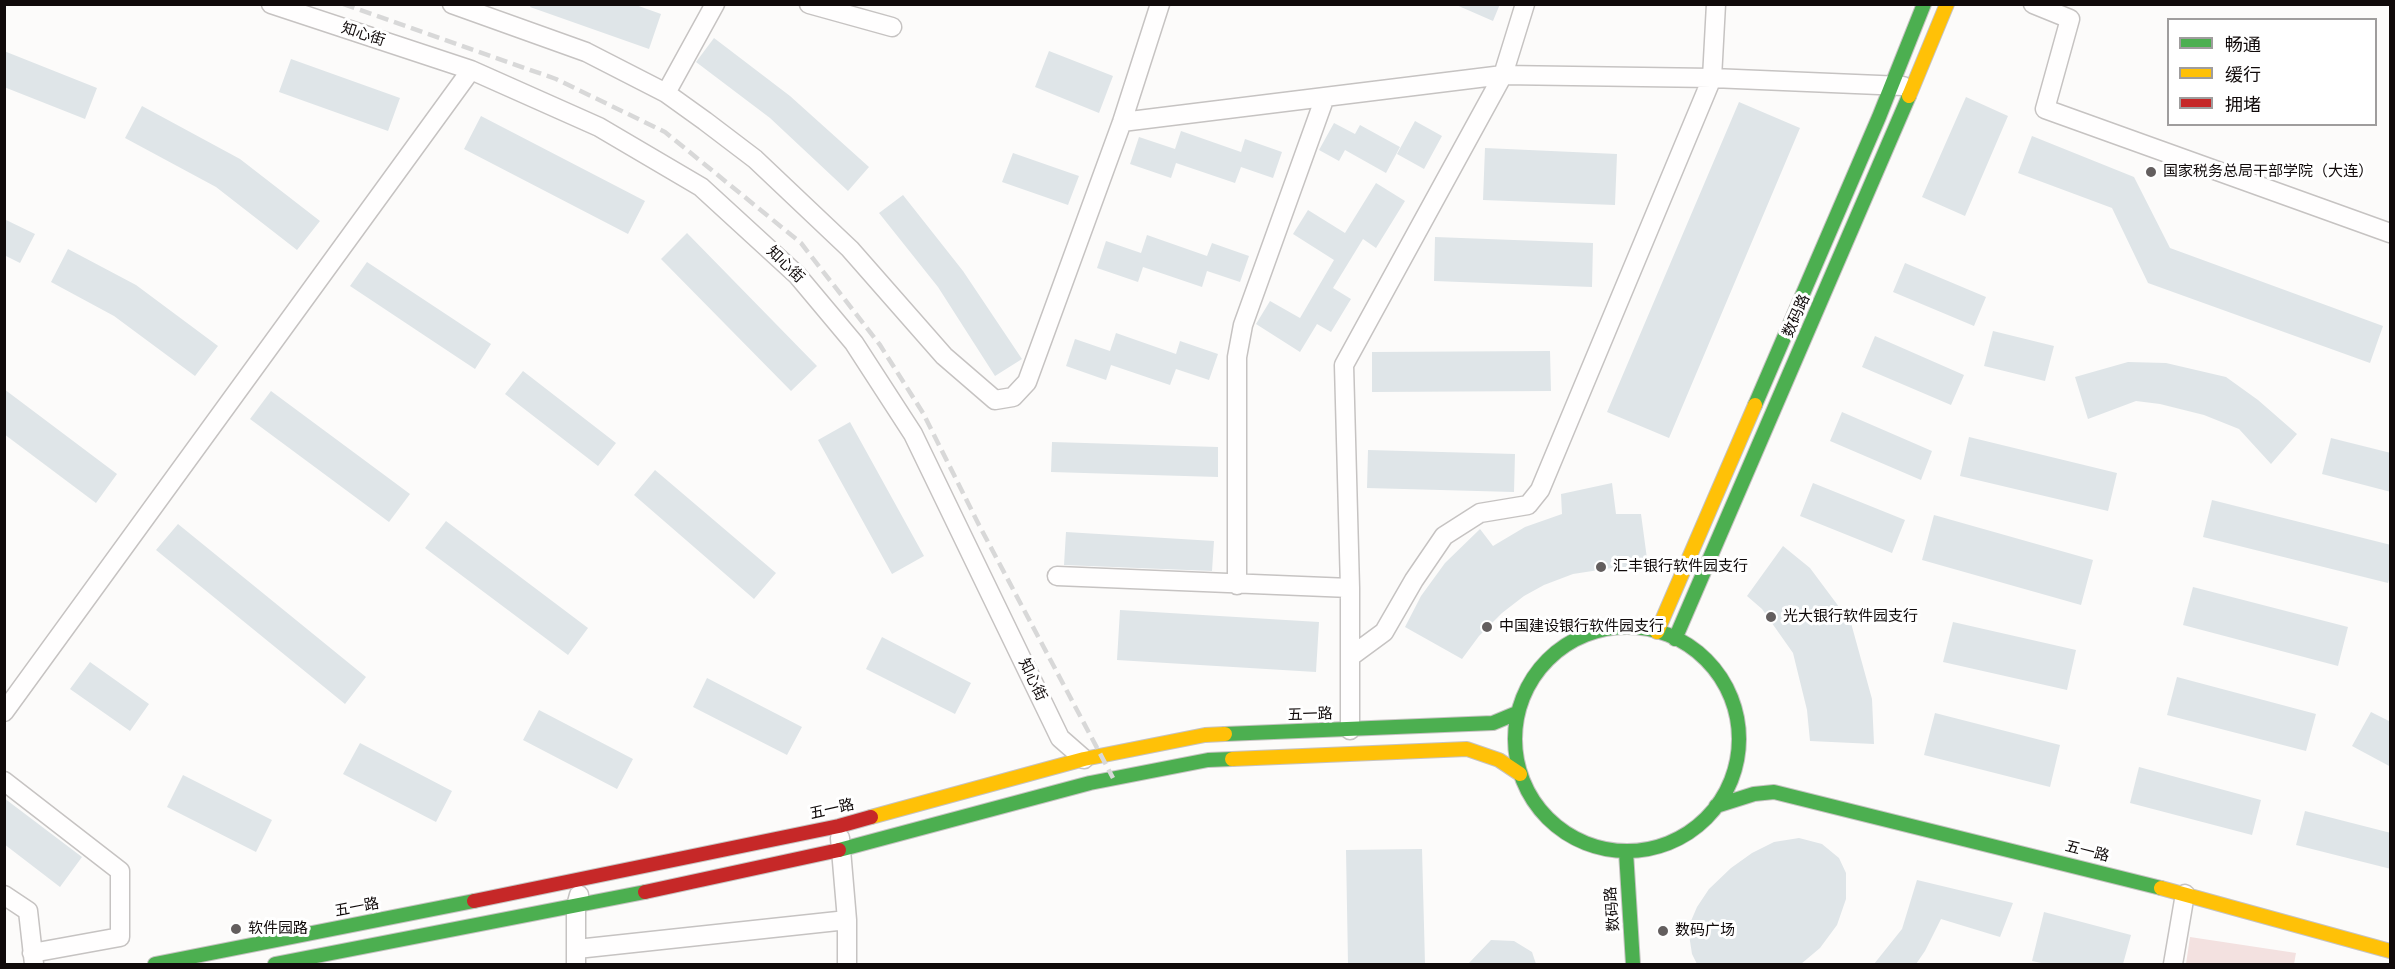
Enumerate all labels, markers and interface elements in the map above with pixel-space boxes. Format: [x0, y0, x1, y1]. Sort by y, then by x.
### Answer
legend [2167, 18, 2377, 126]
street label: 知心街 [339, 19, 387, 51]
text: 畅通 [2225, 34, 2261, 55]
text: 缓行 [2225, 64, 2261, 85]
text: 拥堵 [2225, 94, 2261, 115]
place label: 国家税务总局干部学院（大连） [2163, 163, 2373, 181]
marker: 国家税务总局干部学院（大连） [2144, 165, 2158, 179]
street label: 知心街 [763, 243, 807, 287]
street label: 数码路 [1780, 292, 1814, 340]
place label: 汇丰银行软件园支行 [1613, 558, 1748, 576]
marker: 汇丰银行软件园支行 [1594, 560, 1608, 574]
place label: 光大银行软件园支行 [1783, 608, 1918, 626]
marker: 光大银行软件园支行 [1764, 610, 1778, 624]
place label: 中国建设银行软件园支行 [1499, 618, 1664, 636]
marker: 中国建设银行软件园支行 [1480, 620, 1494, 634]
street label: 知心街 [1014, 656, 1050, 704]
street label: 五一路 [1287, 705, 1333, 725]
street label: 五一路 [808, 796, 856, 824]
street label: 五一路 [2063, 838, 2111, 866]
street label: 数码路 [1602, 886, 1624, 932]
street label: 五一路 [333, 895, 381, 921]
place label: 软件园路 [248, 920, 308, 938]
marker: 软件园路 [229, 922, 243, 936]
place label: 数码广场 [1675, 922, 1735, 940]
marker: 数码广场 [1656, 924, 1670, 938]

